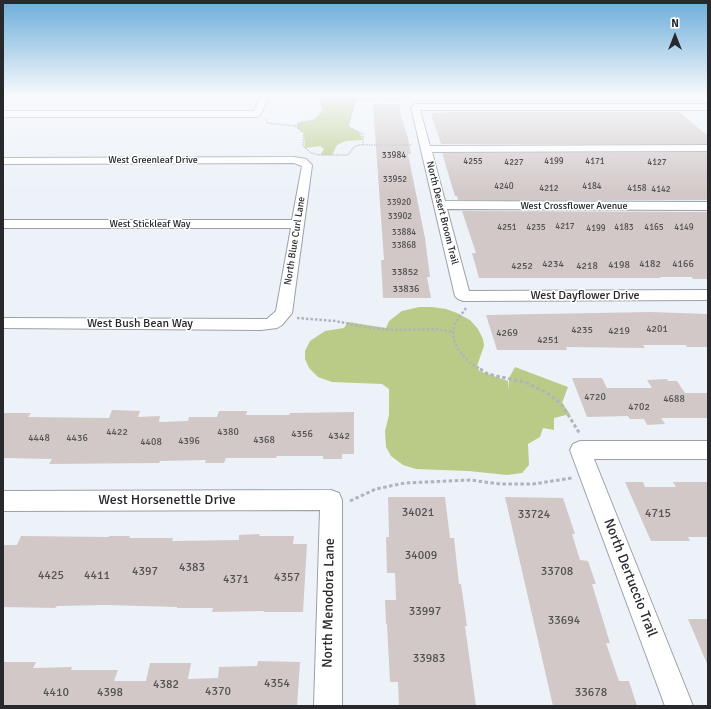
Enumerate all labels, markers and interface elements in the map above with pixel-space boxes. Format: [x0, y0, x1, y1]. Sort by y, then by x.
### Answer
north arrow [655, 16, 695, 56]
text: N [671, 17, 679, 30]
house number: 33984 [382, 151, 406, 161]
street label: West Greenleaf Drive [108, 154, 198, 166]
house number: 4255 [463, 157, 483, 167]
house number: 4199 [544, 157, 564, 167]
house number: 4171 [585, 157, 605, 167]
house number: 4227 [504, 158, 524, 168]
house number: 4127 [647, 158, 667, 168]
street label: North Desert Broom Trail [423, 160, 461, 266]
house number: 33952 [383, 175, 407, 185]
house number: 4240 [494, 182, 514, 192]
house number: 4184 [582, 182, 602, 192]
house number: 4212 [539, 184, 559, 194]
house number: 4158 [627, 184, 647, 194]
house number: 4142 [651, 185, 671, 195]
street label: North Blue Curl Lane [282, 196, 308, 286]
house number: 33920 [387, 198, 411, 208]
street label: West Crossflower Avenue [520, 200, 628, 212]
house number: 33902 [388, 212, 412, 222]
street label: West Stickleaf Way [110, 218, 190, 230]
house number: 4217 [555, 222, 575, 232]
house number: 4251 [497, 223, 517, 233]
house number: 4235 [526, 223, 546, 233]
house number: 4183 [614, 223, 634, 233]
house number: 4165 [644, 223, 664, 233]
house number: 4149 [674, 223, 694, 233]
house number: 4199 [586, 224, 606, 234]
house number: 33884 [392, 228, 416, 238]
house number: 33868 [392, 241, 416, 251]
house number: 4234 [542, 258, 564, 270]
house number: 4182 [639, 258, 661, 270]
house number: 4166 [672, 258, 694, 270]
house number: 4198 [608, 259, 630, 271]
house number: 4252 [511, 260, 533, 272]
house number: 4218 [576, 260, 598, 272]
house number: 33852 [392, 266, 418, 278]
house number: 33836 [393, 283, 419, 295]
street label: West Dayflower Drive [530, 289, 640, 303]
street label: West Bush Bean Way [87, 317, 193, 331]
house number: 4201 [646, 323, 668, 335]
house number: 4235 [571, 324, 593, 336]
house number: 4219 [608, 325, 630, 337]
house number: 4269 [496, 327, 518, 339]
house number: 4251 [537, 334, 559, 346]
house number: 4720 [584, 391, 606, 403]
house number: 4688 [663, 393, 685, 405]
house number: 4702 [628, 401, 650, 413]
house number: 4422 [106, 426, 128, 438]
house number: 4380 [217, 426, 239, 438]
house number: 4356 [291, 428, 313, 440]
house number: 4342 [328, 430, 350, 442]
house number: 4448 [28, 432, 50, 444]
house number: 4436 [66, 432, 88, 444]
house number: 4368 [253, 434, 275, 446]
house number: 4396 [178, 435, 200, 447]
house number: 4408 [140, 436, 162, 448]
street label: West Horsenettle Drive [98, 492, 236, 508]
house number: 34021 [402, 506, 434, 520]
house number: 4715 [645, 507, 671, 521]
house number: 33724 [518, 508, 550, 522]
street label: North Dertuccio Trail [600, 516, 660, 640]
street label: North Menodora Lane [319, 538, 339, 668]
house number: 34009 [405, 549, 437, 563]
house number: 4383 [179, 561, 205, 575]
house number: 4397 [132, 565, 158, 579]
house number: 33708 [541, 565, 573, 579]
house number: 4425 [38, 569, 64, 583]
house number: 4411 [84, 569, 110, 583]
house number: 4357 [274, 571, 300, 585]
house number: 4371 [223, 573, 249, 587]
house number: 33997 [409, 605, 441, 619]
house number: 33694 [548, 614, 580, 628]
house number: 33983 [413, 652, 445, 666]
house number: 4354 [264, 677, 290, 691]
house number: 4382 [153, 678, 179, 692]
house number: 4370 [205, 685, 231, 699]
house number: 4410 [43, 686, 69, 700]
house number: 4398 [97, 686, 123, 700]
house number: 33678 [575, 686, 607, 700]

